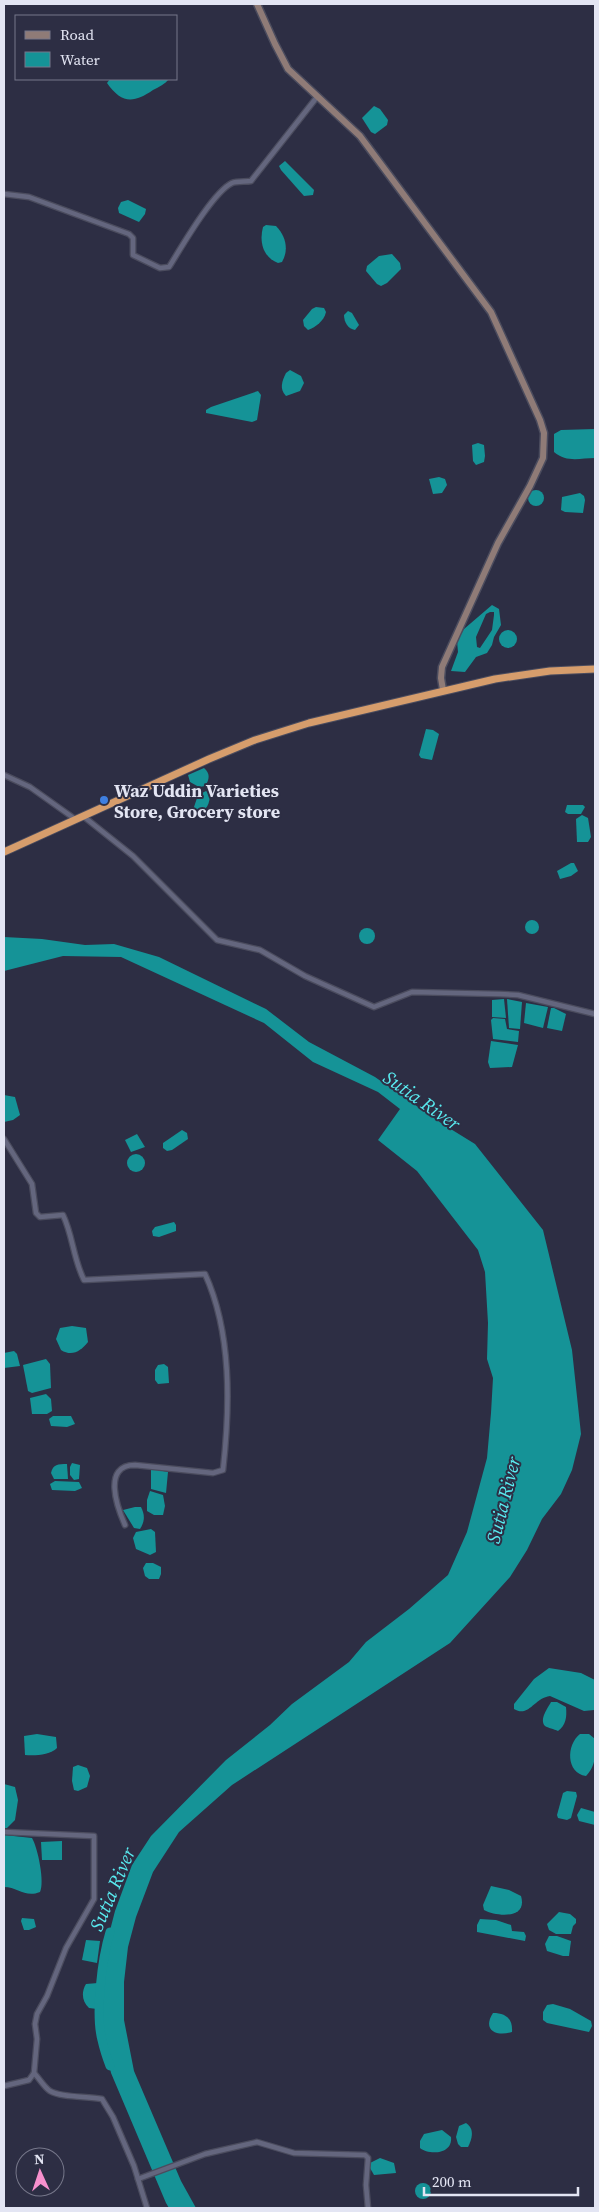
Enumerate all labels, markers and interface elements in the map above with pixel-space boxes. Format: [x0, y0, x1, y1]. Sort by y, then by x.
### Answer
legend [15, 15, 178, 80]
text: Road [60, 24, 94, 45]
text: Water [60, 49, 101, 70]
place label: Waz Uddin Varieties Store, Grocery store [114, 778, 280, 824]
marker: Waz Uddin Varieties Store, Grocery store [98, 794, 110, 806]
water label: Sutia River [378, 1064, 467, 1137]
water label: Sutia River [480, 1453, 527, 1546]
water label: Sutia River [83, 1842, 142, 1935]
north arrow [15, 2147, 65, 2197]
text: N [34, 2149, 45, 2169]
scale bar [424, 2164, 578, 2196]
text: 200 m [432, 2171, 472, 2192]

